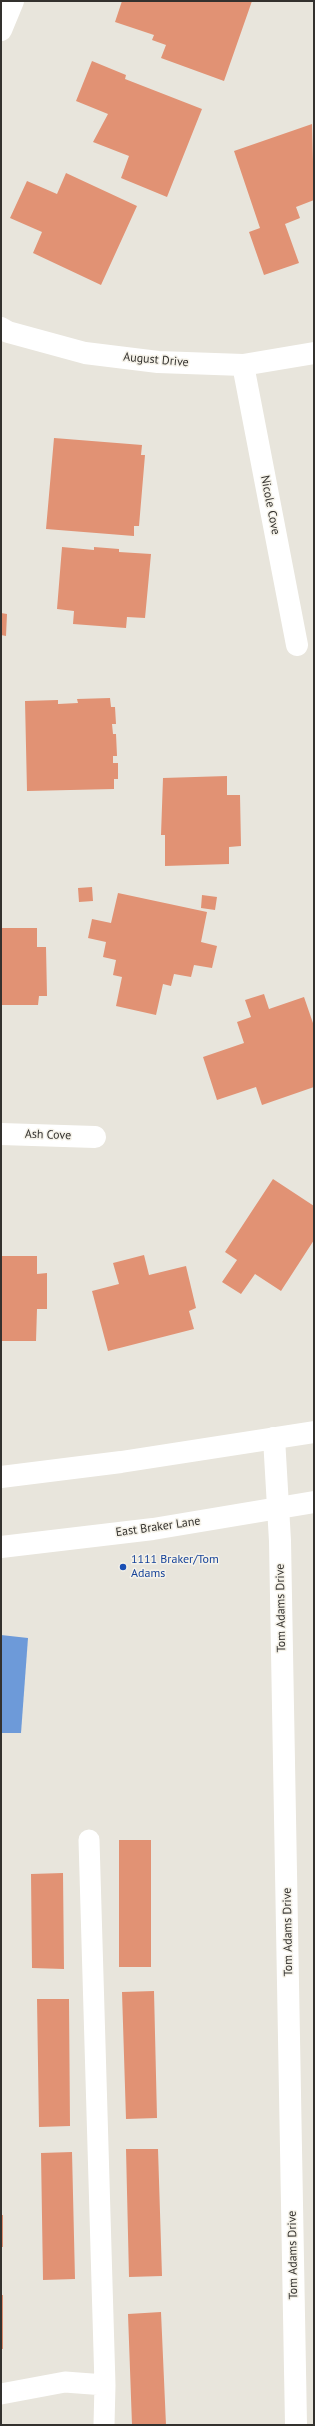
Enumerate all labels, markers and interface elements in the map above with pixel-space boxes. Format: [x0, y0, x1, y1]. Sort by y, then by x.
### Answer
street label: August Drive [123, 350, 189, 370]
street label: Nicole Cove [257, 474, 283, 536]
street label: Ash Cove [25, 1127, 71, 1143]
street label: East Braker Lane [115, 1514, 201, 1540]
place label: 1111 Braker/Tom Adams [131, 1553, 219, 1581]
marker: 1111 Braker/Tom Adams [118, 1562, 128, 1572]
street label: Tom Adams Drive [273, 1563, 289, 1653]
street label: Tom Adams Drive [280, 1887, 296, 1977]
street label: Tom Adams Drive [285, 2210, 301, 2300]

